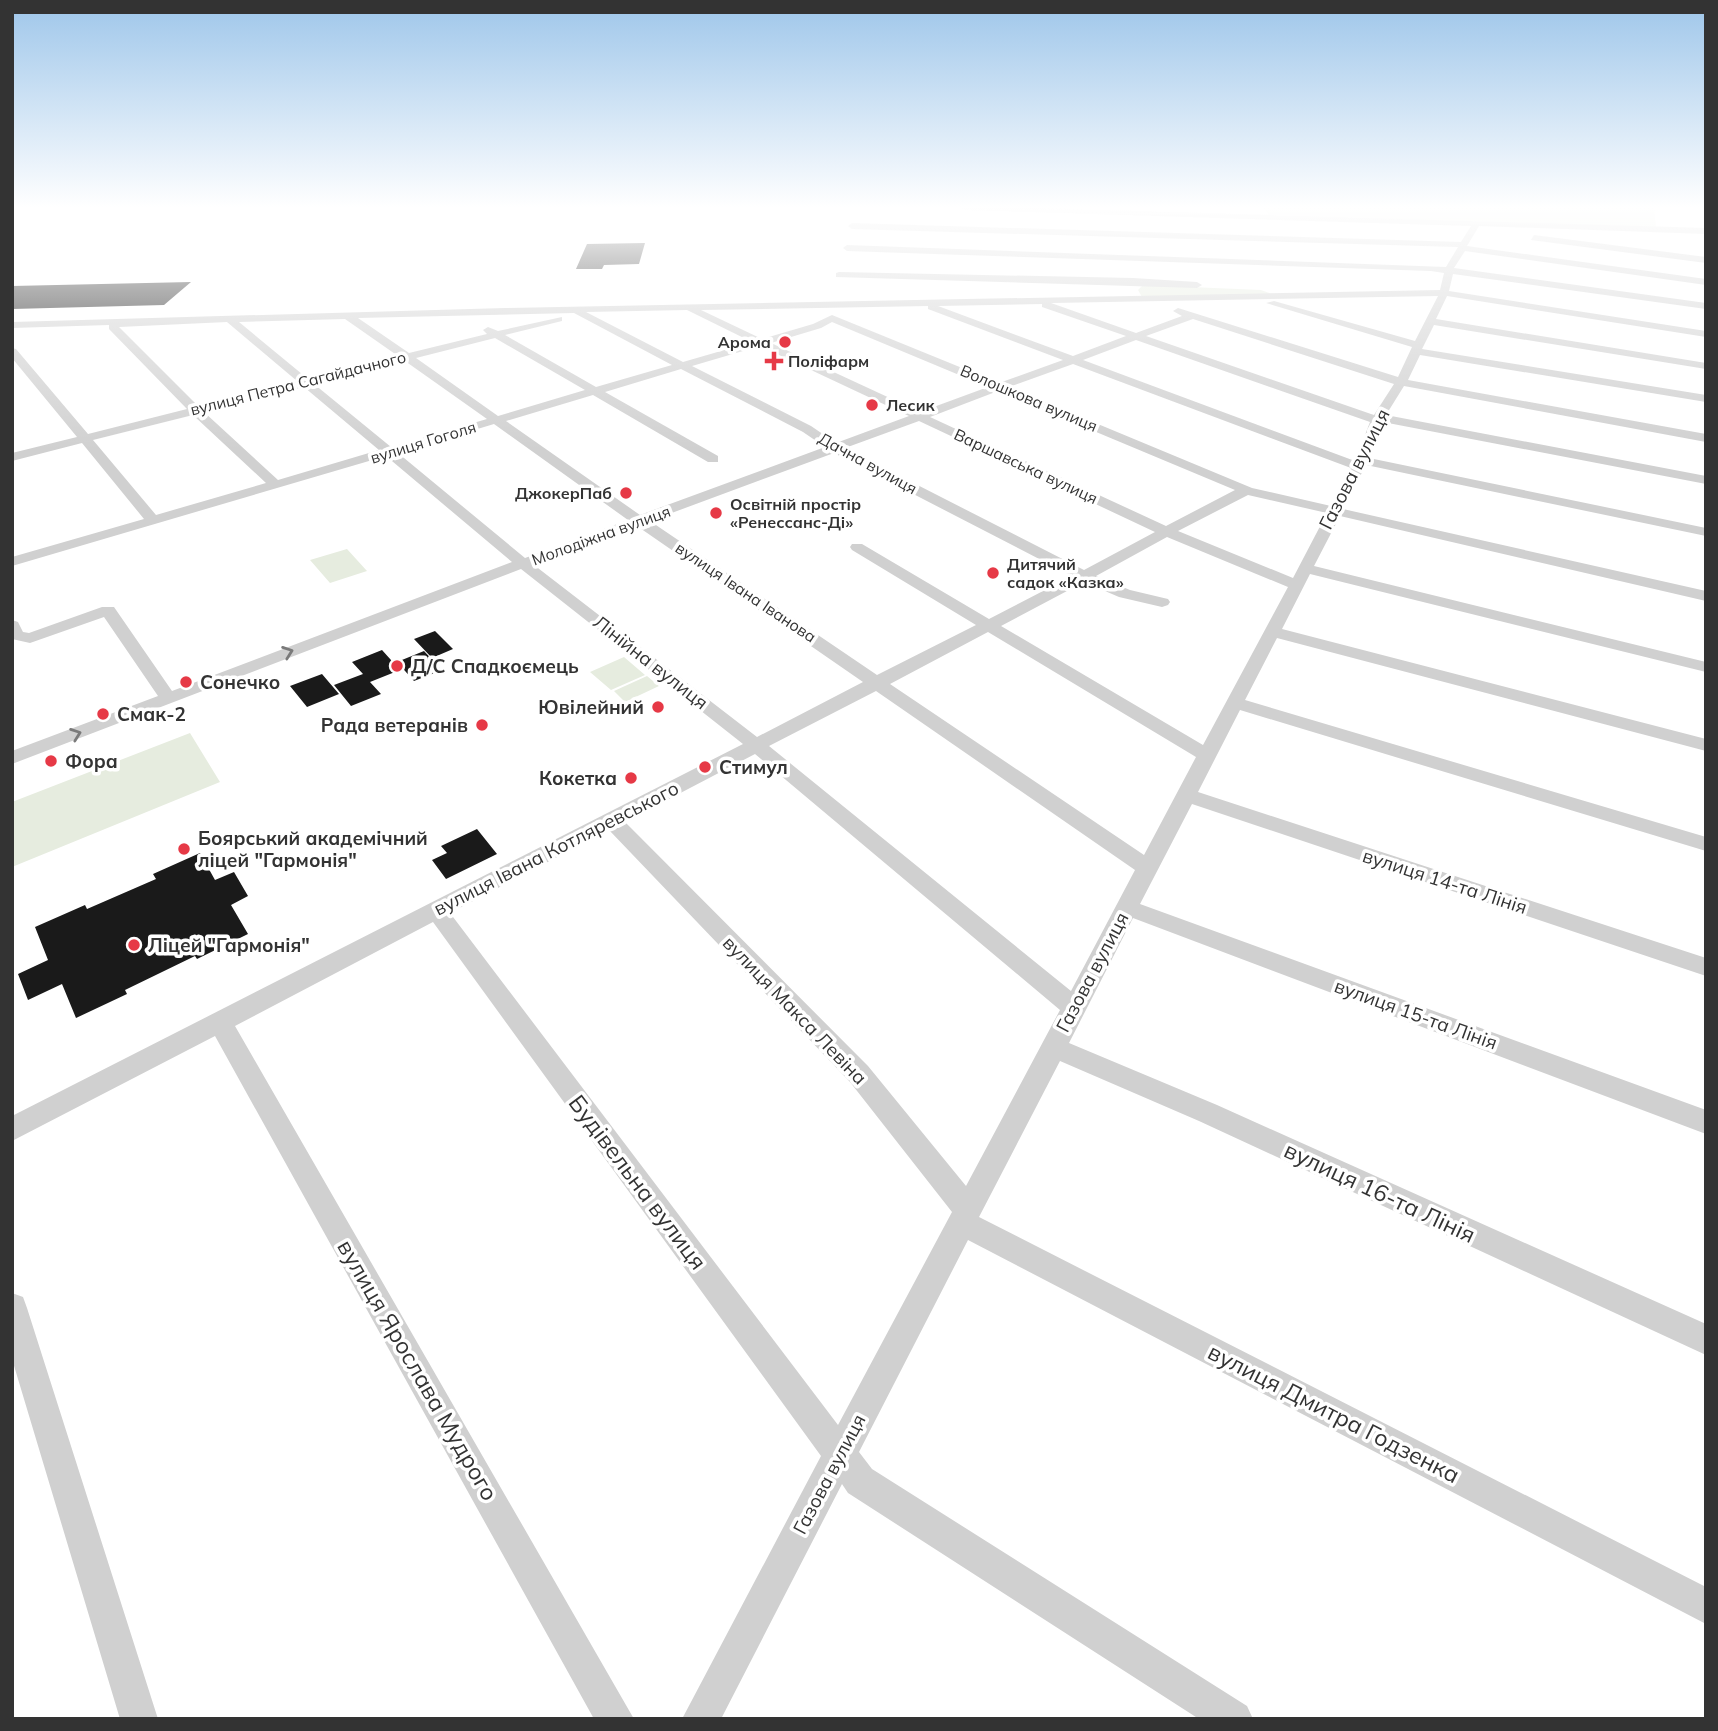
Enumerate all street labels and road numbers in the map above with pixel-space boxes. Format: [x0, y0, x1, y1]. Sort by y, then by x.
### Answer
street label: вулиця Петра Сагайдачного [188, 346, 408, 420]
street label: Волошкова вулиця [957, 360, 1101, 436]
street label: Газова вулиця [1313, 405, 1395, 533]
street label: вулиця Гоголя [368, 416, 478, 468]
street label: Варшавська вулиця [951, 424, 1101, 508]
street label: Дачна вулиця [815, 428, 921, 498]
street label: Молодіжна вулиця [529, 501, 673, 569]
street label: вулиця Івана Іванова [672, 537, 820, 647]
street label: Лінійна вулиця [589, 610, 713, 714]
street label: вулиця Івана Котляревського [429, 776, 683, 920]
street label: вулиця 14-та Лінія [1360, 843, 1530, 919]
street label: Газова вулиця [1050, 908, 1134, 1036]
street label: вулиця Макса Левіна [718, 931, 872, 1089]
street label: вулиця 15-та Лінія [1331, 973, 1501, 1055]
street label: Будівельна вулиця [563, 1089, 713, 1275]
street label: вулиця 16-та Лінія [1280, 1135, 1480, 1249]
street label: вулиця Ярослава Мудрого [331, 1234, 505, 1506]
street label: вулиця Дмитра Годзенка [1203, 1337, 1465, 1489]
street label: Газова вулиця [787, 1410, 871, 1538]

